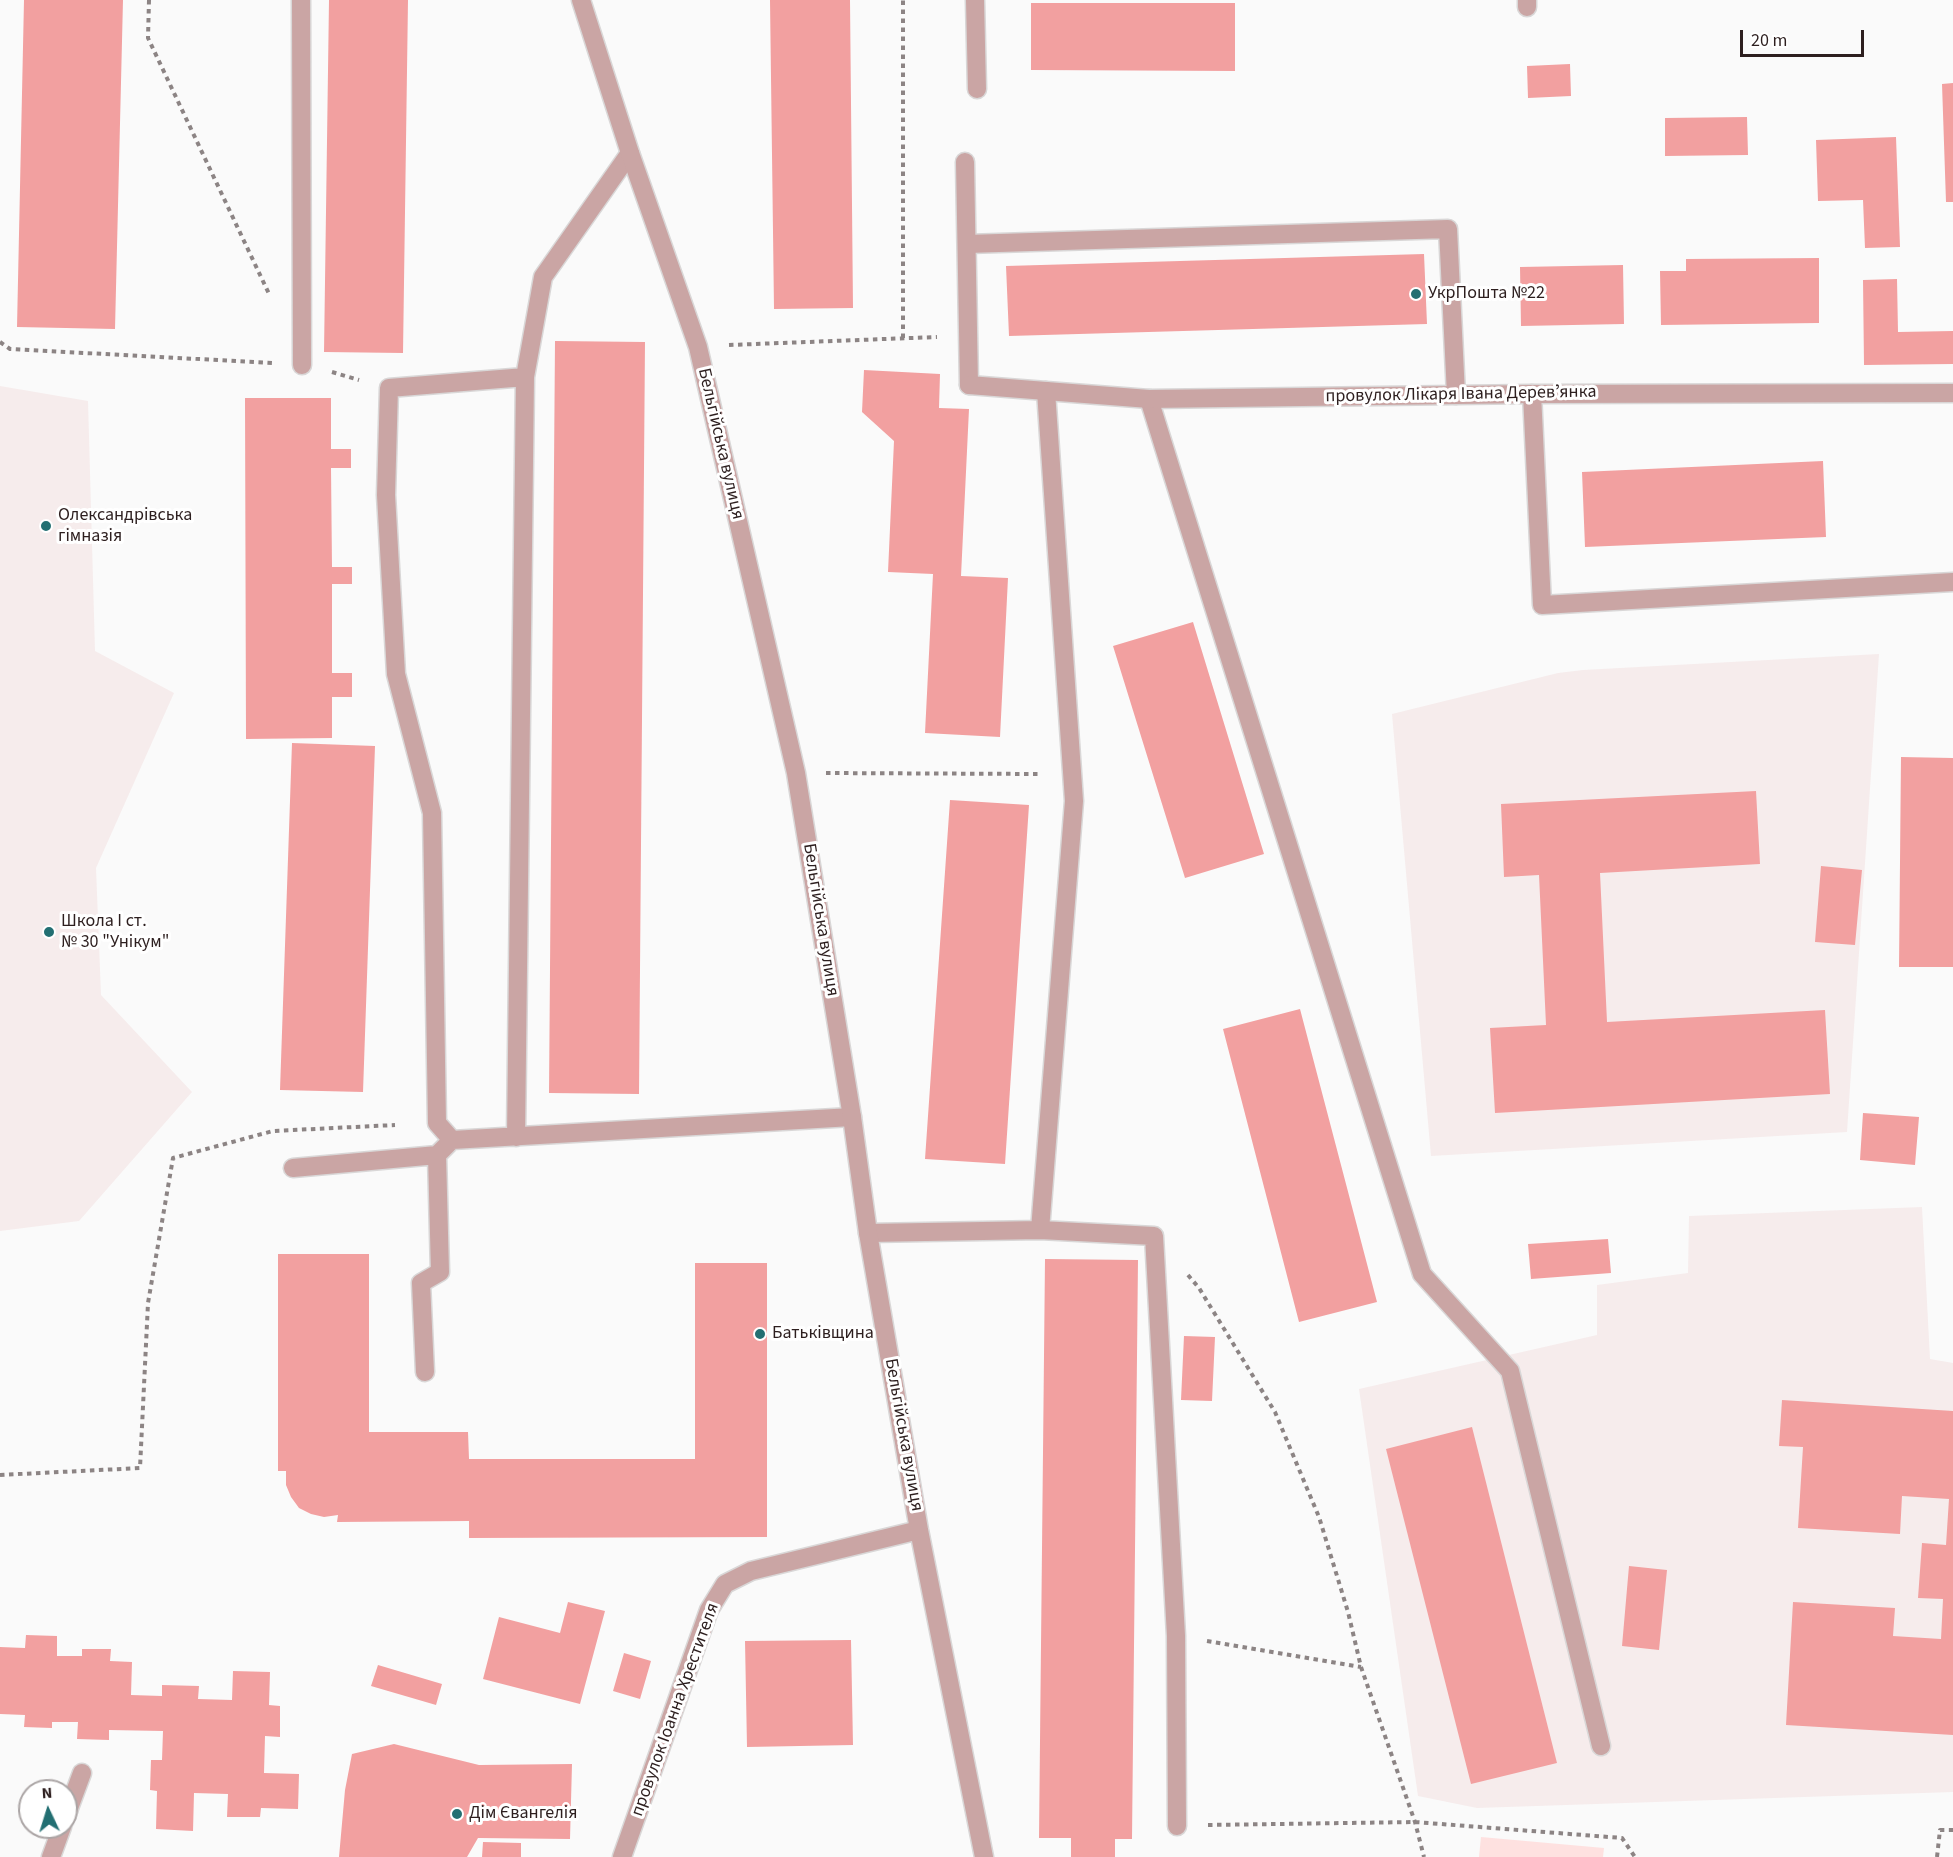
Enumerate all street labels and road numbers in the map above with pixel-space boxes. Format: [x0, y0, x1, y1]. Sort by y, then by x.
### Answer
street label: Бельгійська вулиця [692, 366, 748, 522]
street label: провулок Лікаря Івана Деревʼянка [1325, 382, 1597, 408]
street label: Бельгійська вулиця [797, 842, 843, 998]
street label: Бельгійська вулиця [879, 1357, 927, 1513]
street label: провулок Іоанна Хрестителя [627, 1600, 725, 1820]

